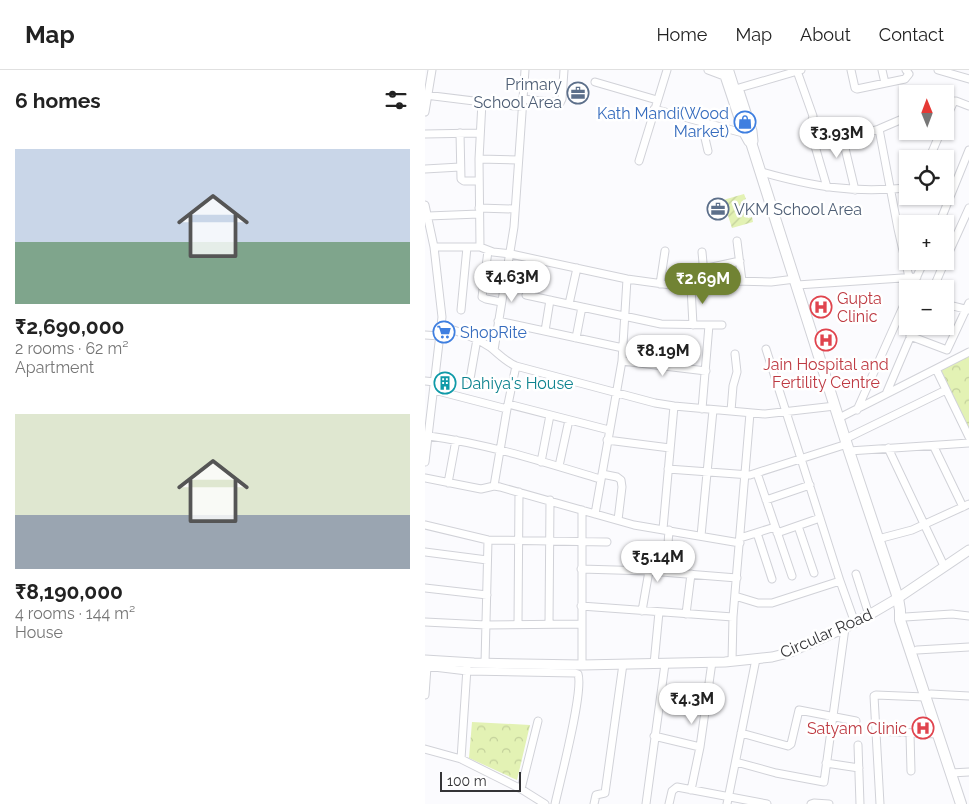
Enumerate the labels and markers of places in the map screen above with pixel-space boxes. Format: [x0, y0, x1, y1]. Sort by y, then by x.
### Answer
place label: Primary School Area [473, 75, 562, 112]
office icon: Primary School Area [566, 81, 590, 105]
place label: Kath Mandi(Wood Market) [597, 104, 729, 141]
shop icon: Kath Mandi(Wood Market) [733, 110, 757, 134]
pin: ₹3.93M [796, 116, 878, 159]
office icon: VKM School Area [706, 197, 730, 221]
place label: VKM School Area [734, 200, 862, 219]
pin: ₹4.63M [471, 260, 553, 303]
pin: ₹2.69M [662, 262, 744, 305]
place label: Gupta Clinic [837, 289, 882, 326]
hospital icon: Gupta Clinic [809, 295, 833, 319]
supermarket icon: ShopRite [432, 320, 456, 344]
place label: ShopRite [460, 323, 527, 342]
hospital icon: Jain Hospital and Fertility Centre [814, 328, 838, 352]
pin: ₹8.19M [622, 334, 704, 377]
place label: Jain Hospital and Fertility Centre [763, 355, 889, 392]
building icon: Dahiya's House [433, 371, 457, 395]
place label: Dahiya's House [461, 374, 574, 393]
pin: ₹5.14M [617, 540, 699, 583]
pin: ₹4.3M [657, 682, 727, 725]
hospital icon: Satyam Clinic [911, 716, 935, 740]
place label: Satyam Clinic [807, 719, 907, 738]

